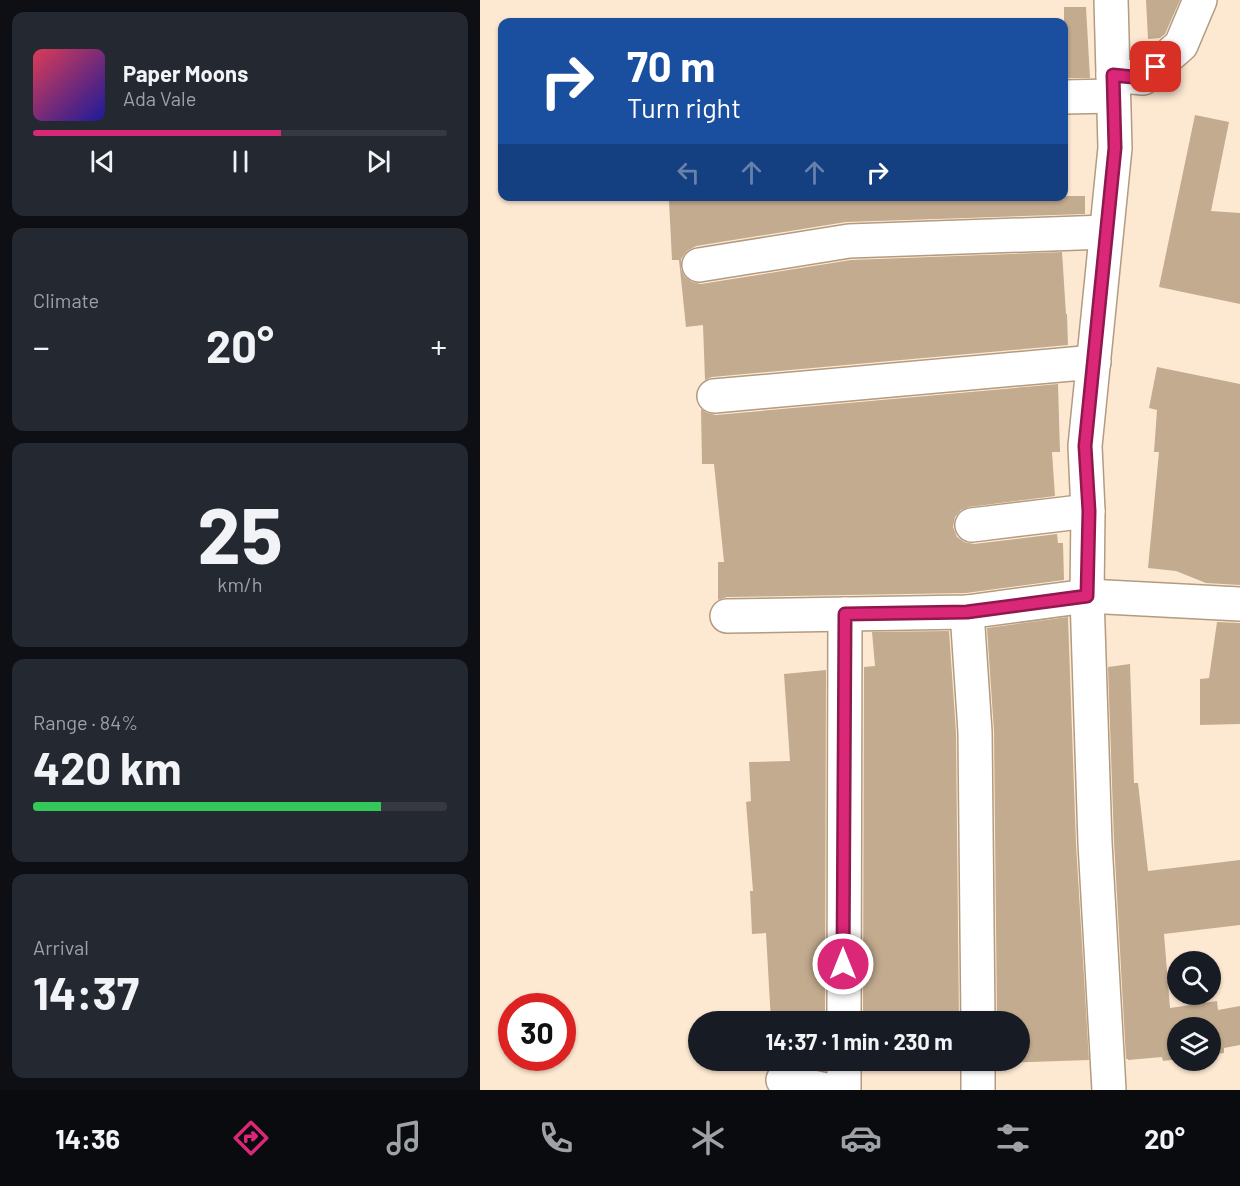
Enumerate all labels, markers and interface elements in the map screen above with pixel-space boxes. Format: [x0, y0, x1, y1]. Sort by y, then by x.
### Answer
text: 70 m [627, 40, 715, 90]
pin [1130, 41, 1181, 92]
icon: right [528, 42, 606, 120]
icon: arrive [1139, 50, 1172, 83]
text: Paper Moons [123, 60, 248, 86]
text: Ada Vale [123, 86, 196, 110]
text: Turn right [627, 91, 741, 123]
icon: previous [86, 145, 119, 178]
icon: pause [224, 145, 257, 178]
icon: next [362, 145, 395, 178]
icon: left [672, 156, 705, 189]
icon: ahead [735, 156, 768, 189]
icon: ahead [798, 156, 831, 189]
icon: right [861, 156, 894, 189]
text: Climate [33, 288, 99, 312]
text: 20° [206, 318, 274, 372]
text: − [33, 326, 50, 366]
text: + [431, 326, 447, 366]
text: 25 [197, 486, 283, 580]
text: km/h [217, 572, 263, 596]
text: Range · 84% [33, 710, 138, 734]
text: 420 km [33, 740, 182, 794]
position arrow [811, 932, 875, 996]
text: Arrival [33, 935, 89, 959]
map controls [1167, 951, 1221, 1071]
button: search [1167, 951, 1221, 1005]
text: 14:37 [33, 965, 139, 1019]
speed limit sign: 30 [498, 993, 576, 1071]
button: layers [1167, 1017, 1221, 1071]
text: 14:37 · 1 min · 230 m [765, 1028, 953, 1054]
icon: directions [230, 1117, 272, 1159]
icon: music [383, 1117, 425, 1159]
icon: phone [535, 1117, 577, 1159]
icon: climate [687, 1117, 729, 1159]
icon: car [840, 1117, 882, 1159]
icon: filters [992, 1117, 1034, 1159]
text: 14:36 [55, 1122, 120, 1154]
text: 20° [1144, 1122, 1185, 1154]

